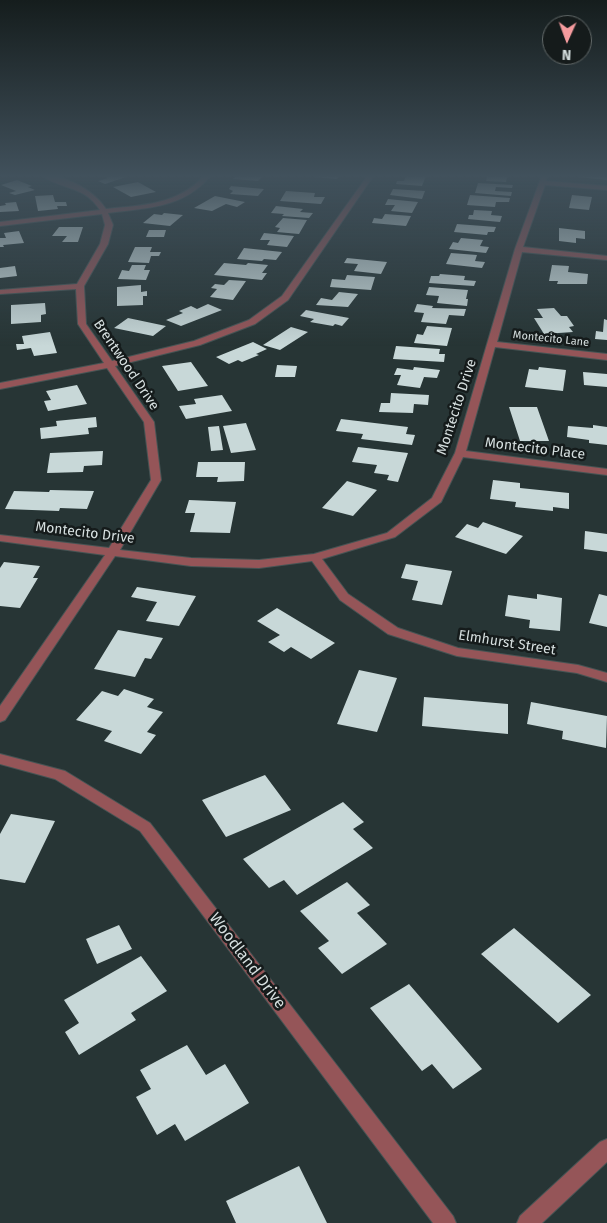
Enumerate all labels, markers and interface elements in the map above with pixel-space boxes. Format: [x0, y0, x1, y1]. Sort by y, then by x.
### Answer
north arrow [542, 15, 592, 65]
text: N [562, 46, 571, 63]
street label: Brentwood Drive [89, 316, 163, 414]
street label: Montecito Lane [512, 328, 590, 350]
street label: Montecito Drive [434, 357, 480, 457]
street label: Montecito Place [484, 435, 586, 463]
street label: Montecito Drive [34, 519, 136, 547]
street label: Elmhurst Street [457, 627, 557, 659]
street label: Woodland Drive [205, 909, 289, 1013]

